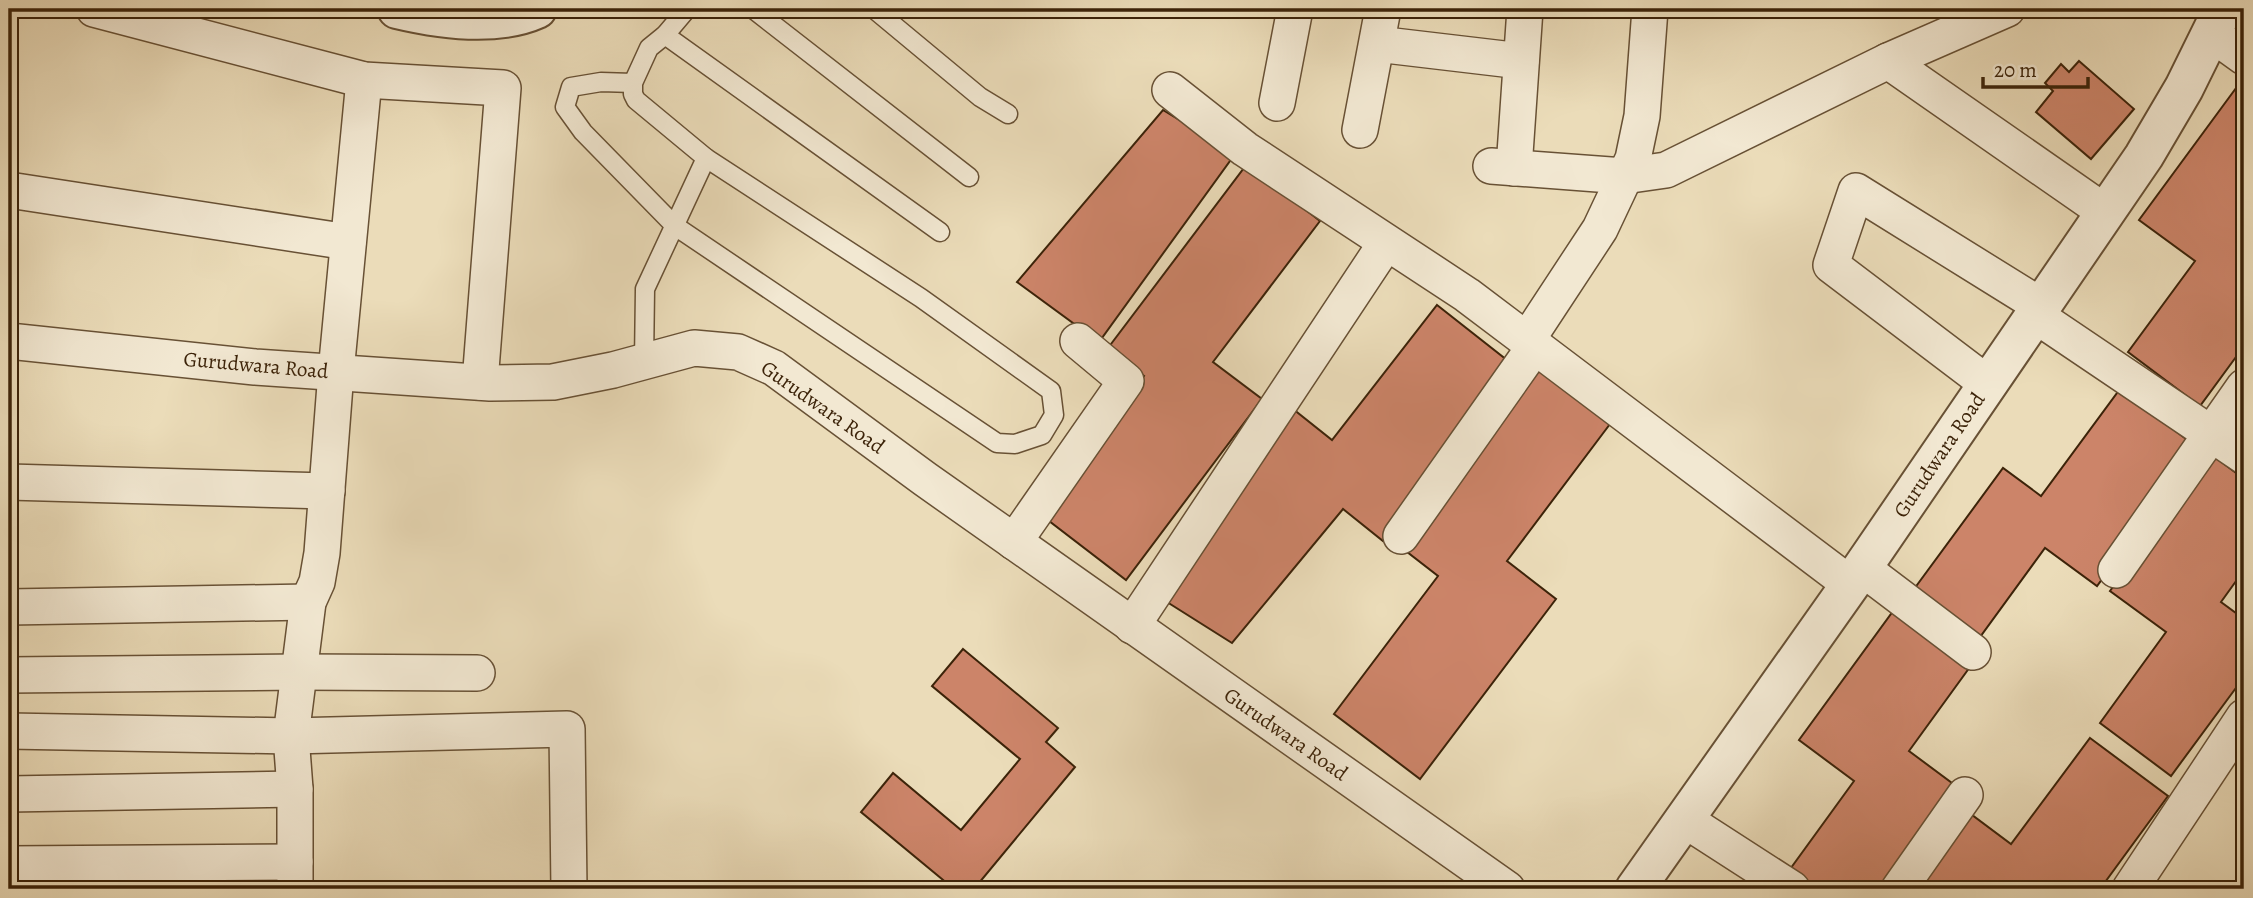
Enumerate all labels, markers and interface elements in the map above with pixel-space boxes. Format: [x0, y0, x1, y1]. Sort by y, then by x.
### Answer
scale bar [1983, 46, 2088, 90]
text: 20 m [1994, 56, 2037, 84]
street label: Gurudwara Road [182, 345, 330, 385]
street label: Gurudwara Road [755, 354, 891, 461]
street label: Gurudwara Road [1887, 386, 1992, 523]
street label: Gurudwara Road [1218, 681, 1354, 788]

